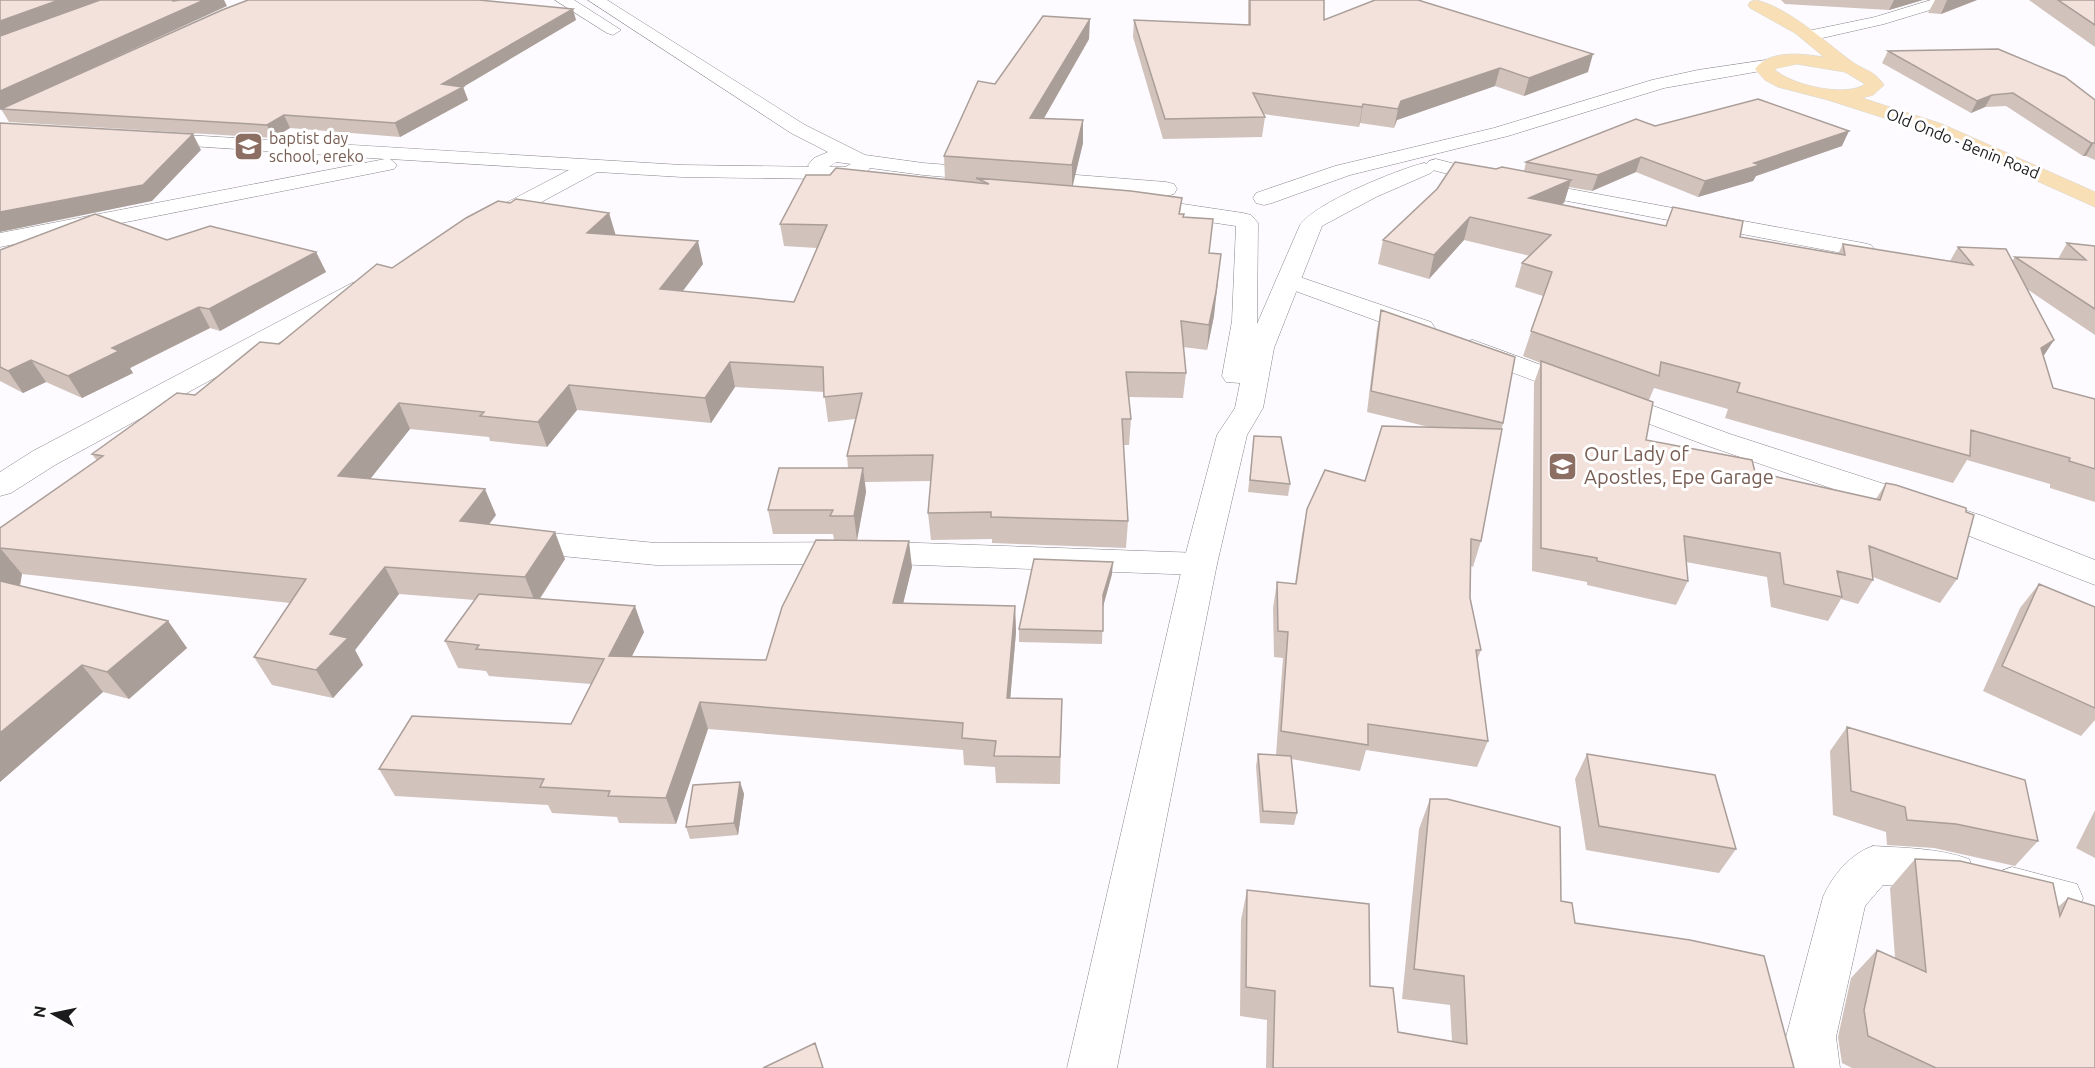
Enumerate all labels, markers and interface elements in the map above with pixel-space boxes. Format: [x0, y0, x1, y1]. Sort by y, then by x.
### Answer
street label: Old Ondo - Benin Road [1884, 104, 2042, 182]
place label: baptist day school, ereko [269, 129, 364, 165]
school or university icon: baptist day school, ereko [232, 131, 264, 163]
place label: Our Lady of Apostles, Epe Garage [1584, 442, 1774, 488]
school or university icon: Our Lady of Apostles, Epe Garage [1547, 450, 1579, 482]
north arrow [24, 984, 84, 1044]
text: N [29, 1004, 49, 1019]

